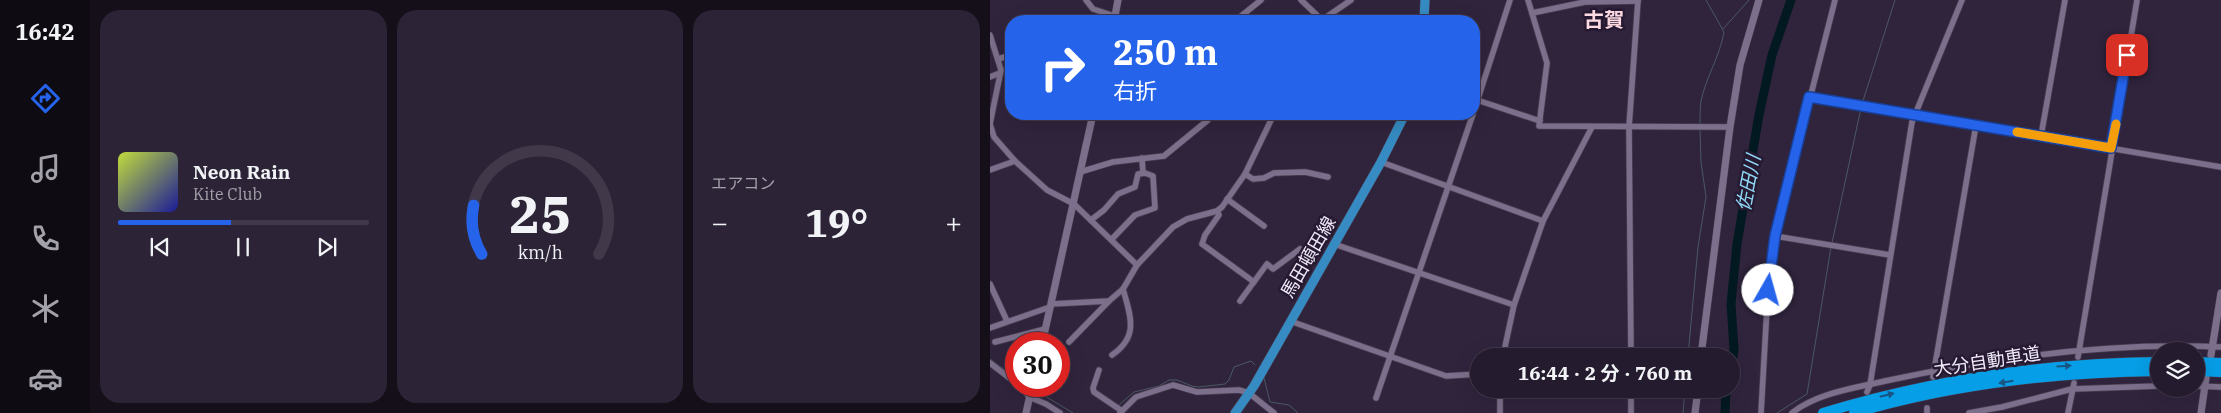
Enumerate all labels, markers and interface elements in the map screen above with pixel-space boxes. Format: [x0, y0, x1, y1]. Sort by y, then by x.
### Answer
district label: 古賀 [1584, 6, 1624, 33]
text: 16:42 [15, 17, 75, 46]
text: 250 m [1113, 29, 1218, 75]
pin [2106, 34, 2148, 76]
icon: right [1030, 35, 1095, 100]
icon: arrive [2113, 41, 2141, 69]
text: 右折 [1113, 76, 1157, 105]
icon: directions [28, 81, 63, 116]
icon: music [28, 151, 63, 186]
water label: 佐田川 [1731, 151, 1766, 213]
text: Neon Rain [193, 160, 290, 184]
text: エアコン [711, 173, 775, 193]
text: 25 [509, 180, 571, 247]
text: Kite Club [193, 184, 262, 204]
text: 19° [805, 198, 868, 247]
text: − [711, 204, 728, 241]
text: + [945, 204, 962, 241]
street label: 馬田頓田線 [1276, 212, 1340, 302]
icon: phone [28, 221, 63, 256]
icon: previous [146, 233, 174, 261]
icon: pause [229, 233, 257, 261]
icon: next [313, 233, 341, 261]
text: km/h [517, 241, 563, 264]
position arrow [1741, 263, 1793, 315]
icon: climate [28, 291, 63, 326]
speed limit sign: 30 [1005, 332, 1070, 397]
street label: 大分自動車道 [1932, 341, 2042, 381]
map controls [2150, 342, 2205, 397]
button: layers [2150, 342, 2205, 397]
icon: car [28, 361, 63, 396]
text: 16:44 · 2 分 · 760 m [1518, 361, 1692, 385]
one-way arrow [2057, 362, 2073, 370]
one-way arrow [1997, 378, 2013, 386]
one-way arrow [1879, 391, 1894, 399]

